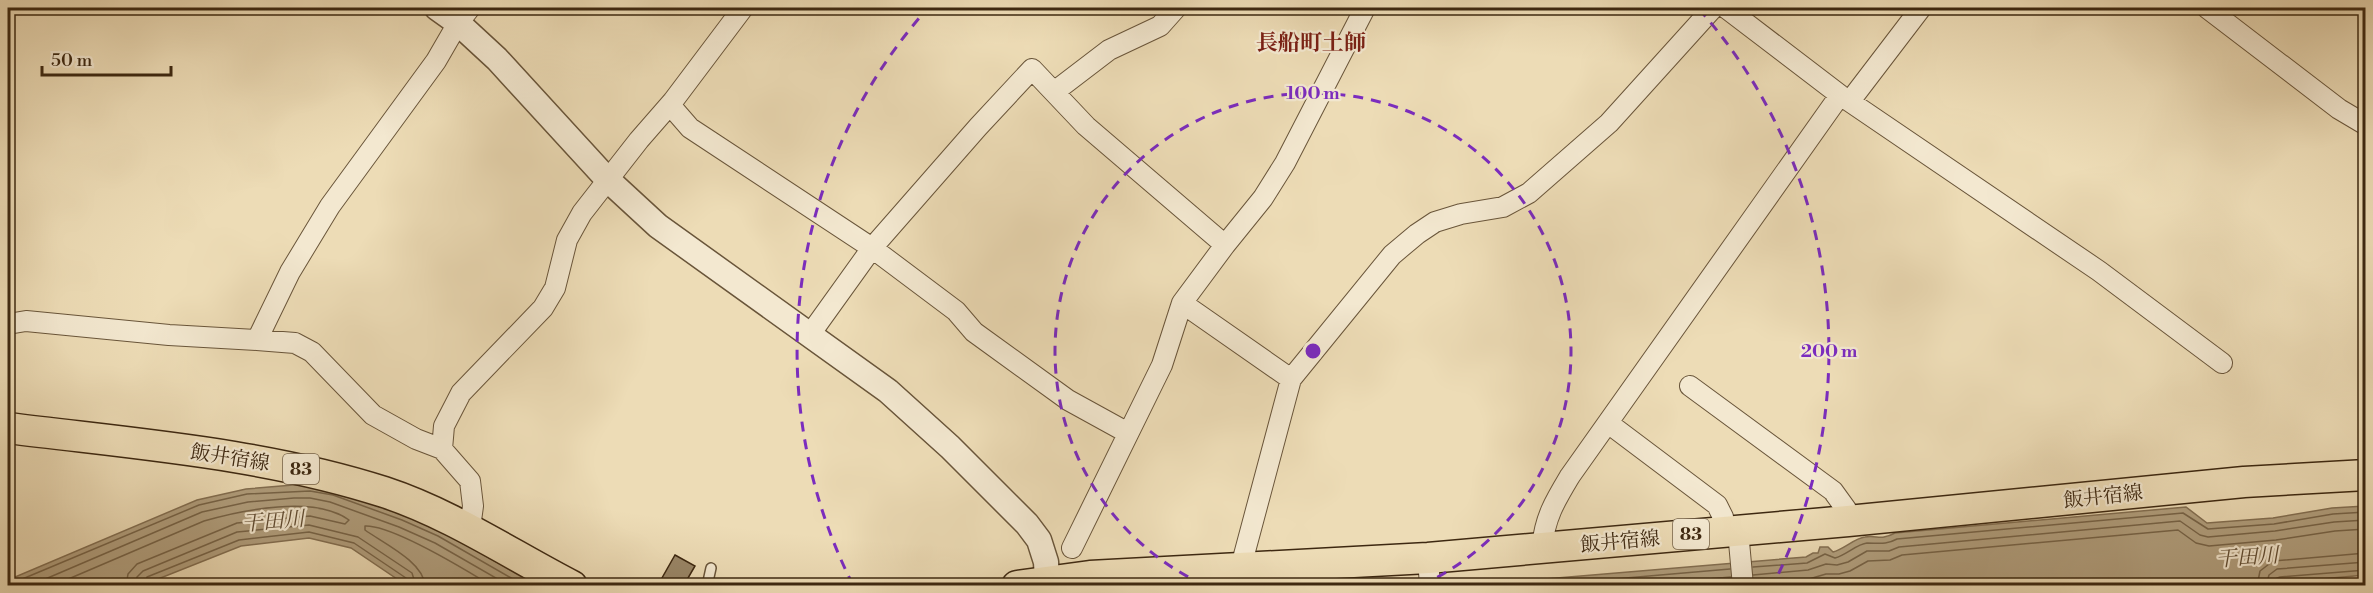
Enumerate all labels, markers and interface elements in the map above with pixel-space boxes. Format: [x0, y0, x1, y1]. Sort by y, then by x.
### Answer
district label: 長船町土師 [1256, 30, 1366, 57]
scale bar [42, 39, 171, 77]
text: 50 m [51, 49, 93, 72]
text: 100 m [1286, 82, 1340, 105]
text: 200 m [1801, 340, 1858, 363]
centre of rings [1303, 341, 1323, 361]
street label: 飯井宿線 [188, 440, 271, 477]
road number: 83 [283, 454, 319, 484]
street label: 飯井宿線 [2062, 481, 2144, 514]
water label: 干田川 [241, 506, 308, 538]
road number: 83 [1673, 519, 1709, 549]
street label: 飯井宿線 [1579, 527, 1661, 558]
water label: 干田川 [2215, 543, 2281, 573]

